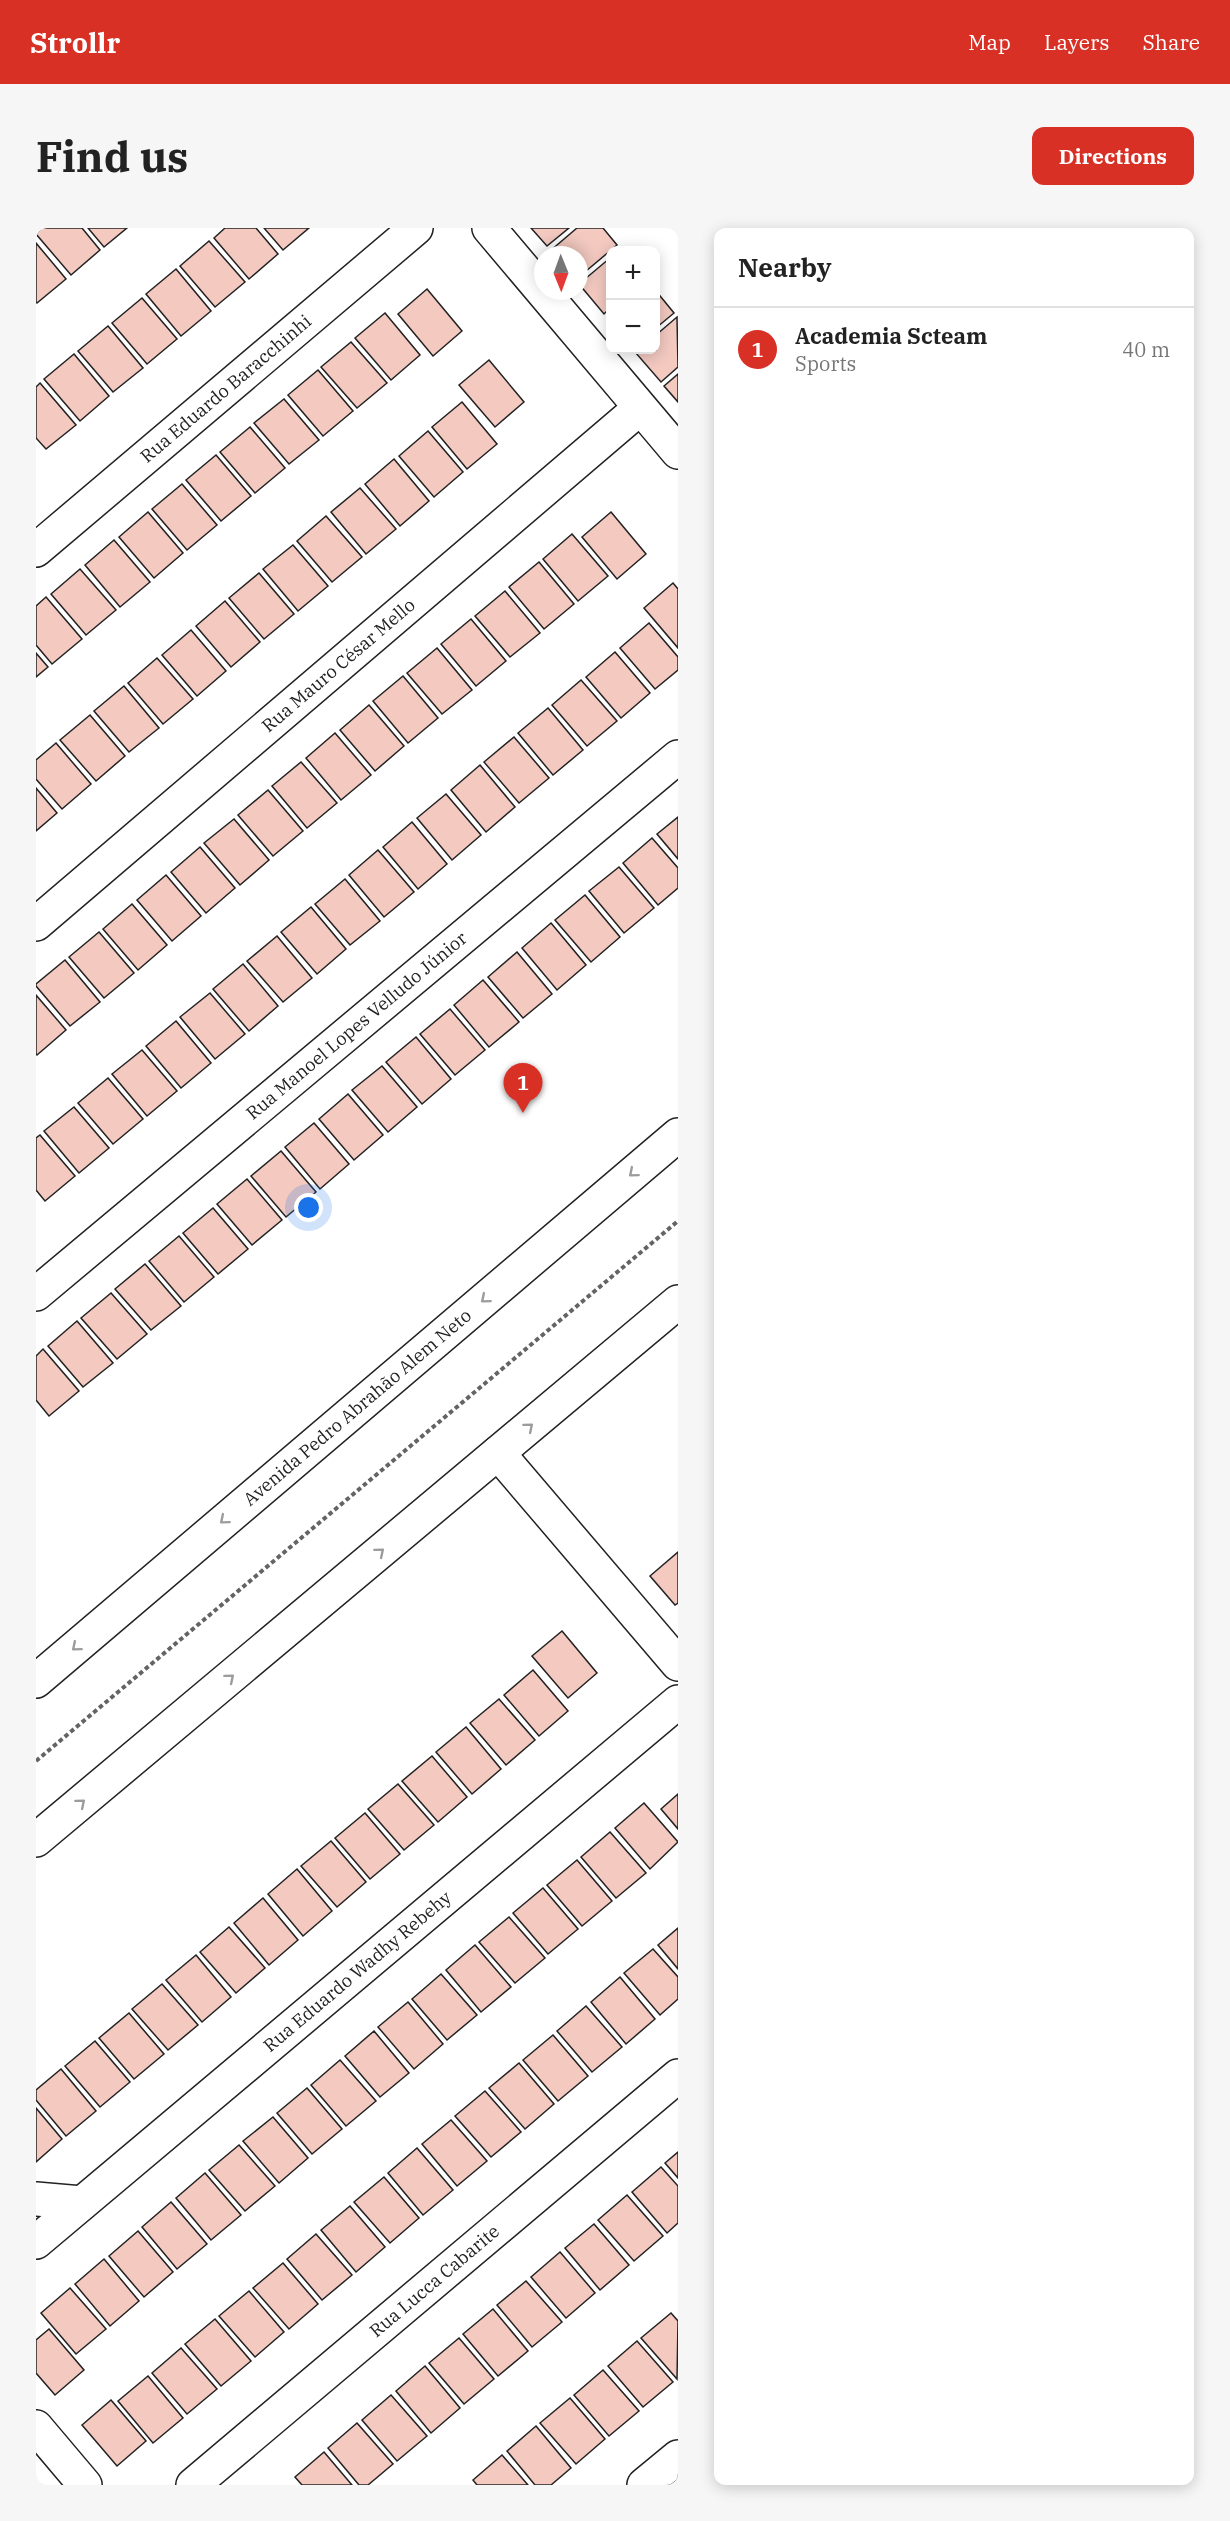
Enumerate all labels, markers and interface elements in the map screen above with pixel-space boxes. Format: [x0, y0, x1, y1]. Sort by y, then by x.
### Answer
text: Strollr [30, 24, 120, 61]
text: Map [968, 28, 1011, 56]
text: Layers [1044, 28, 1110, 56]
text: Share [1143, 28, 1200, 56]
button: Directions [1032, 127, 1194, 185]
text: Find us [36, 129, 188, 184]
north arrow [534, 246, 588, 300]
map controls [606, 246, 660, 354]
button: + [606, 246, 660, 300]
text: Nearby [738, 250, 832, 284]
button: − [606, 300, 660, 354]
street label: Rua Eduardo Baracchinhi [135, 309, 316, 468]
text: Academia Scteam [795, 321, 987, 350]
text: 1 [752, 336, 764, 363]
text: 40 m [1122, 336, 1170, 363]
text: Sports [795, 350, 856, 377]
street label: Rua Mauro César Mello [257, 593, 420, 737]
street label: Rua Manoel Lopes Velludo Júnior [241, 926, 471, 1124]
pin: 1 [504, 1064, 542, 1113]
one-way arrow [629, 1165, 640, 1176]
your location [294, 1193, 323, 1222]
one-way arrow [481, 1292, 492, 1303]
street label: Avenida Pedro Abrahão Alem Neto [238, 1304, 476, 1511]
one-way arrow [522, 1423, 533, 1434]
one-way arrow [220, 1513, 231, 1524]
one-way arrow [373, 1549, 384, 1560]
one-way arrow [72, 1640, 83, 1651]
one-way arrow [223, 1674, 234, 1685]
one-way arrow [74, 1799, 85, 1810]
street label: Rua Eduardo Wadhy Rebehy [258, 1885, 456, 2057]
street label: Rua Lucca Cabarite [365, 2220, 504, 2342]

